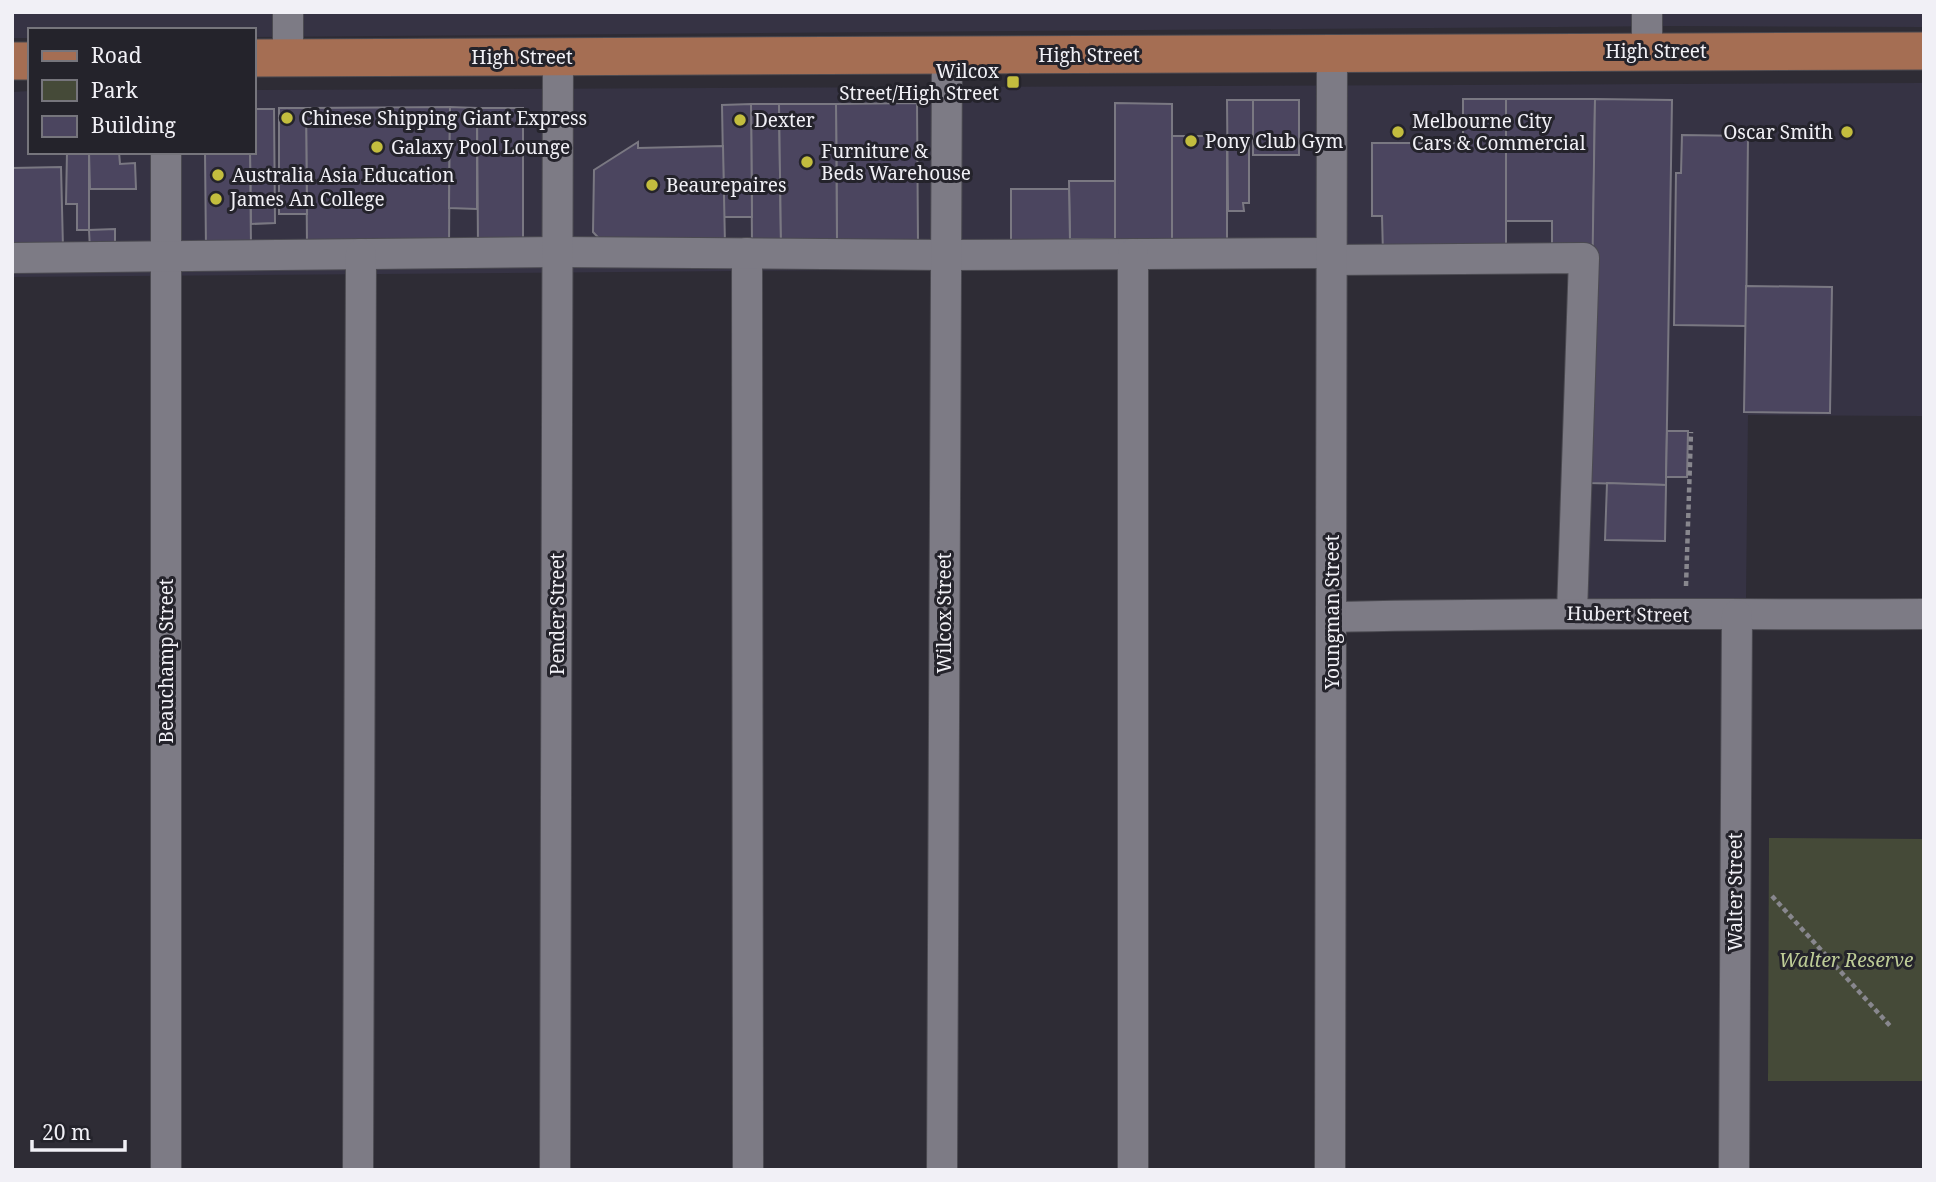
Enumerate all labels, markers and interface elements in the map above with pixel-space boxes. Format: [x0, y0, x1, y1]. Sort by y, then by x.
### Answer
legend [28, 28, 256, 154]
street label: High Street [1605, 38, 1707, 64]
text: Road [91, 41, 142, 69]
street label: High Street [1038, 42, 1140, 68]
street label: High Street [471, 44, 573, 70]
place label: Wilcox Street/High Street [839, 58, 999, 106]
marker: Wilcox Street/High Street [1005, 74, 1021, 90]
text: Park [91, 76, 138, 104]
place label: Chinese Shipping Giant Express [301, 105, 587, 131]
place label: Dexter [754, 107, 815, 133]
place label: Melbourne City Cars & Commercial [1412, 108, 1586, 156]
marker: Chinese Shipping Giant Express [279, 110, 295, 126]
text: Building [91, 111, 176, 139]
marker: Dexter [732, 112, 748, 128]
place label: Oscar Smith [1723, 119, 1833, 145]
marker: Melbourne City Cars & Commercial [1390, 124, 1406, 140]
marker: Oscar Smith [1839, 124, 1855, 140]
place label: Pony Club Gym [1205, 128, 1344, 154]
marker: Pony Club Gym [1183, 133, 1199, 149]
place label: Galaxy Pool Lounge [391, 134, 570, 160]
place label: Furniture & Beds Warehouse [821, 138, 971, 186]
marker: Galaxy Pool Lounge [369, 139, 385, 155]
marker: Furniture & Beds Warehouse [799, 154, 815, 170]
place label: Australia Asia Education [232, 162, 455, 188]
marker: Australia Asia Education [210, 167, 226, 183]
place label: Beaurepaires [666, 172, 787, 198]
marker: Beaurepaires [644, 177, 660, 193]
place label: James An College [229, 186, 385, 212]
marker: James An College [208, 191, 224, 207]
street label: Youngman Street [1319, 534, 1345, 690]
street label: Pender Street [544, 552, 570, 675]
street label: Wilcox Street [931, 552, 957, 674]
street label: Beauchamp Street [153, 578, 179, 744]
street label: Hubert Street [1567, 600, 1690, 628]
street label: Walter Street [1722, 832, 1748, 951]
park label: Walter Reserve [1779, 947, 1913, 973]
scale bar [32, 1108, 124, 1152]
text: 20 m [42, 1118, 91, 1146]

